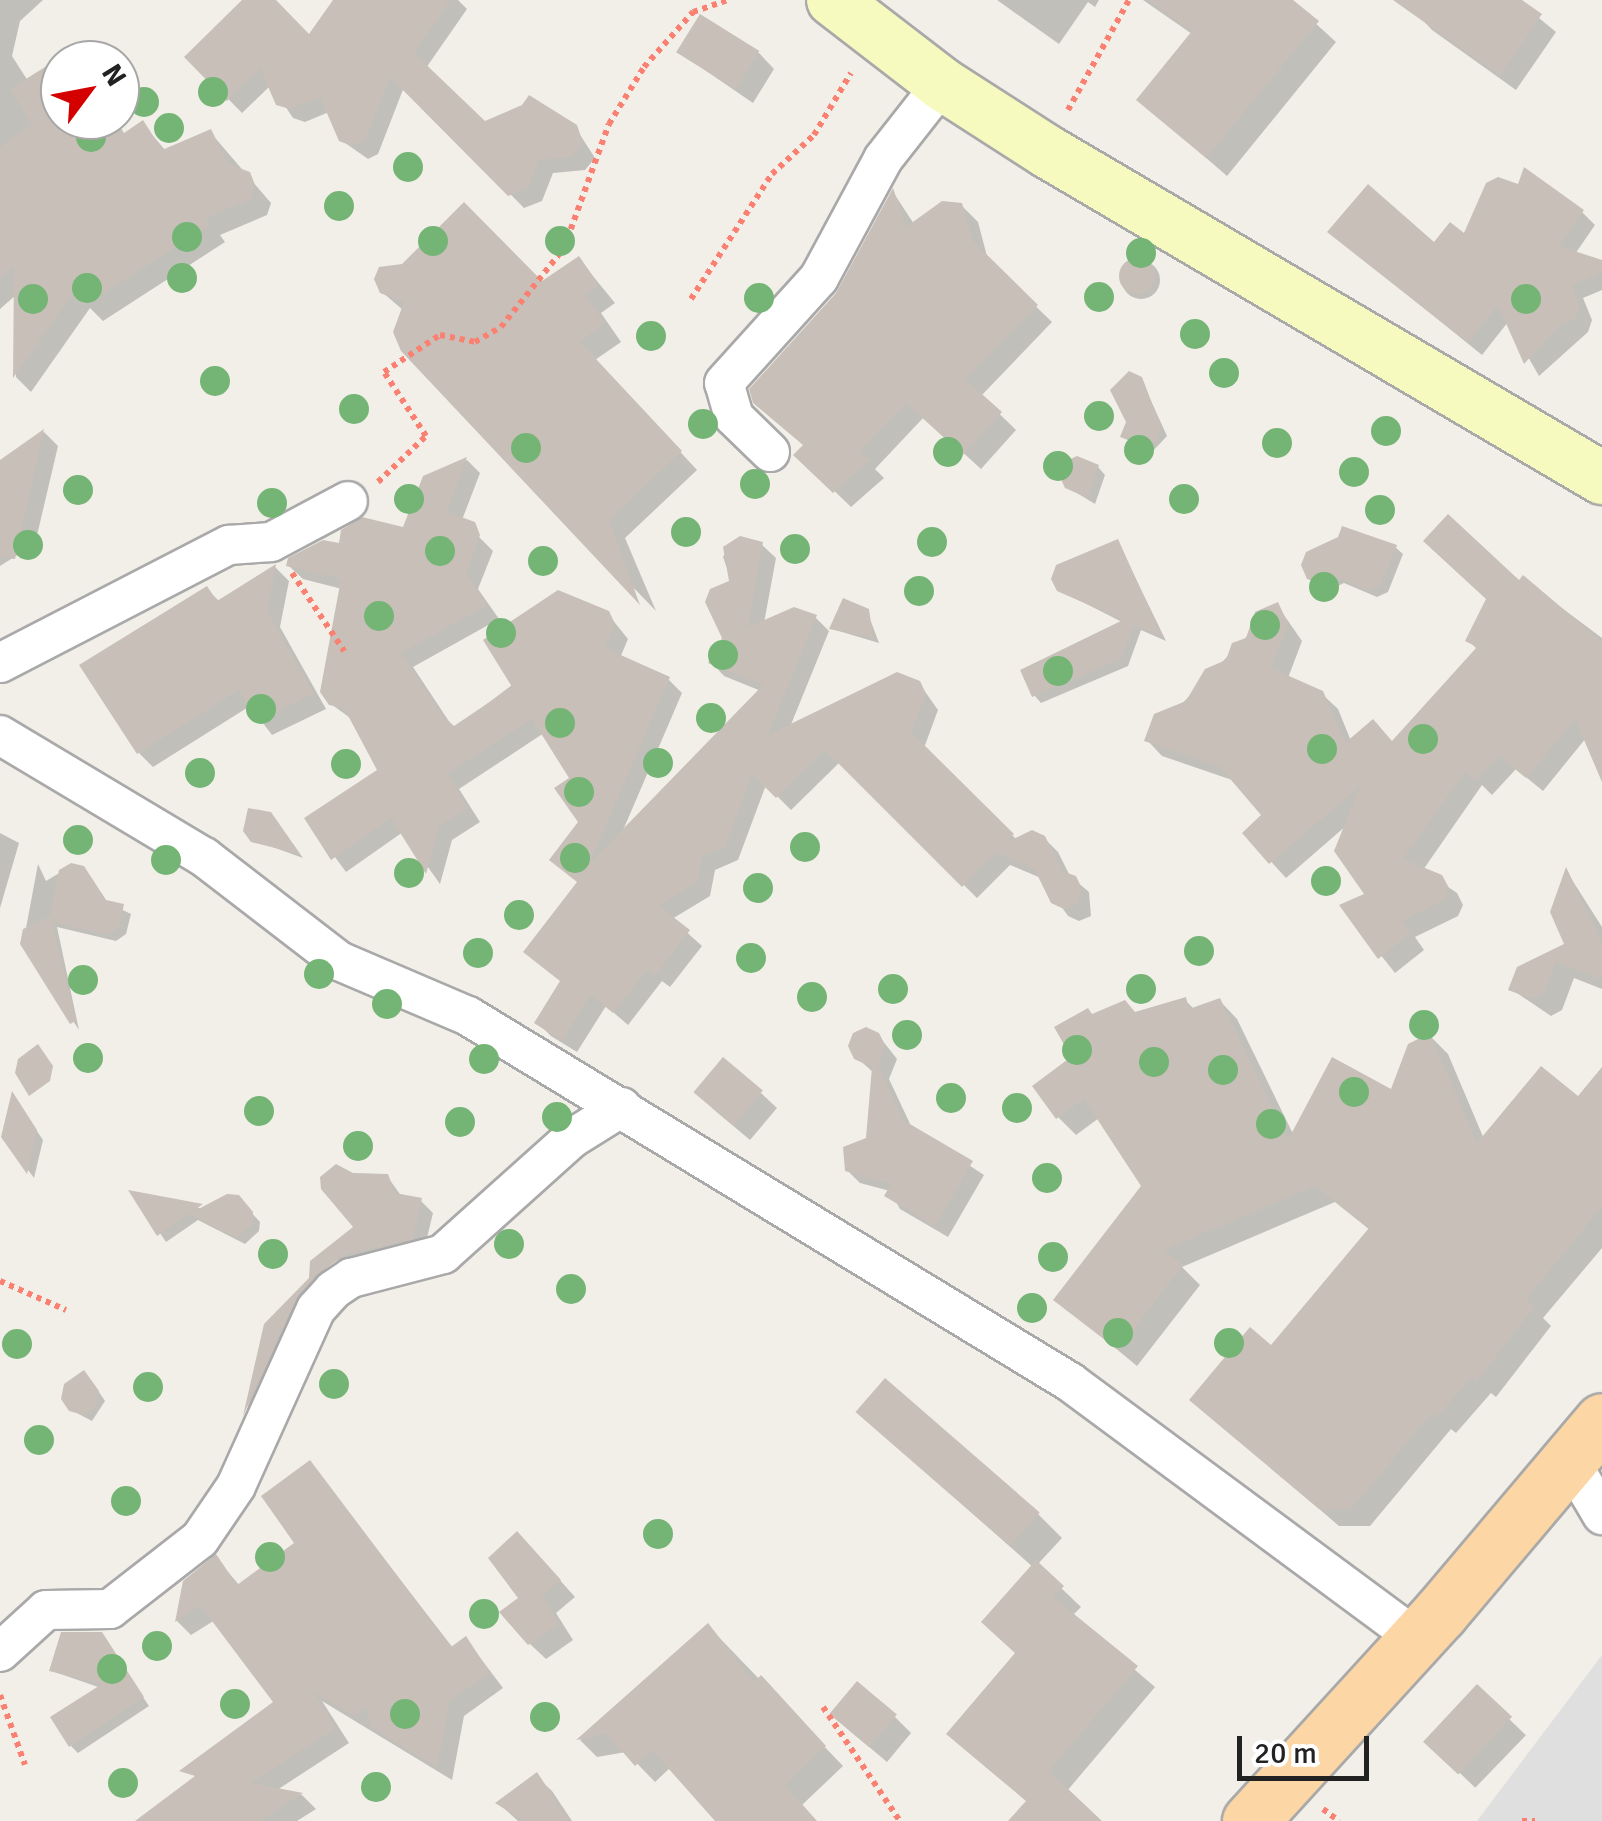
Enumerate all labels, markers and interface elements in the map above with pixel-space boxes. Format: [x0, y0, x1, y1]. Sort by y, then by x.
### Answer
north arrow [40, 40, 140, 140]
text: N [94, 58, 133, 92]
scale bar [1242, 1716, 1374, 1778]
text: 20 m [1254, 1735, 1317, 1772]

